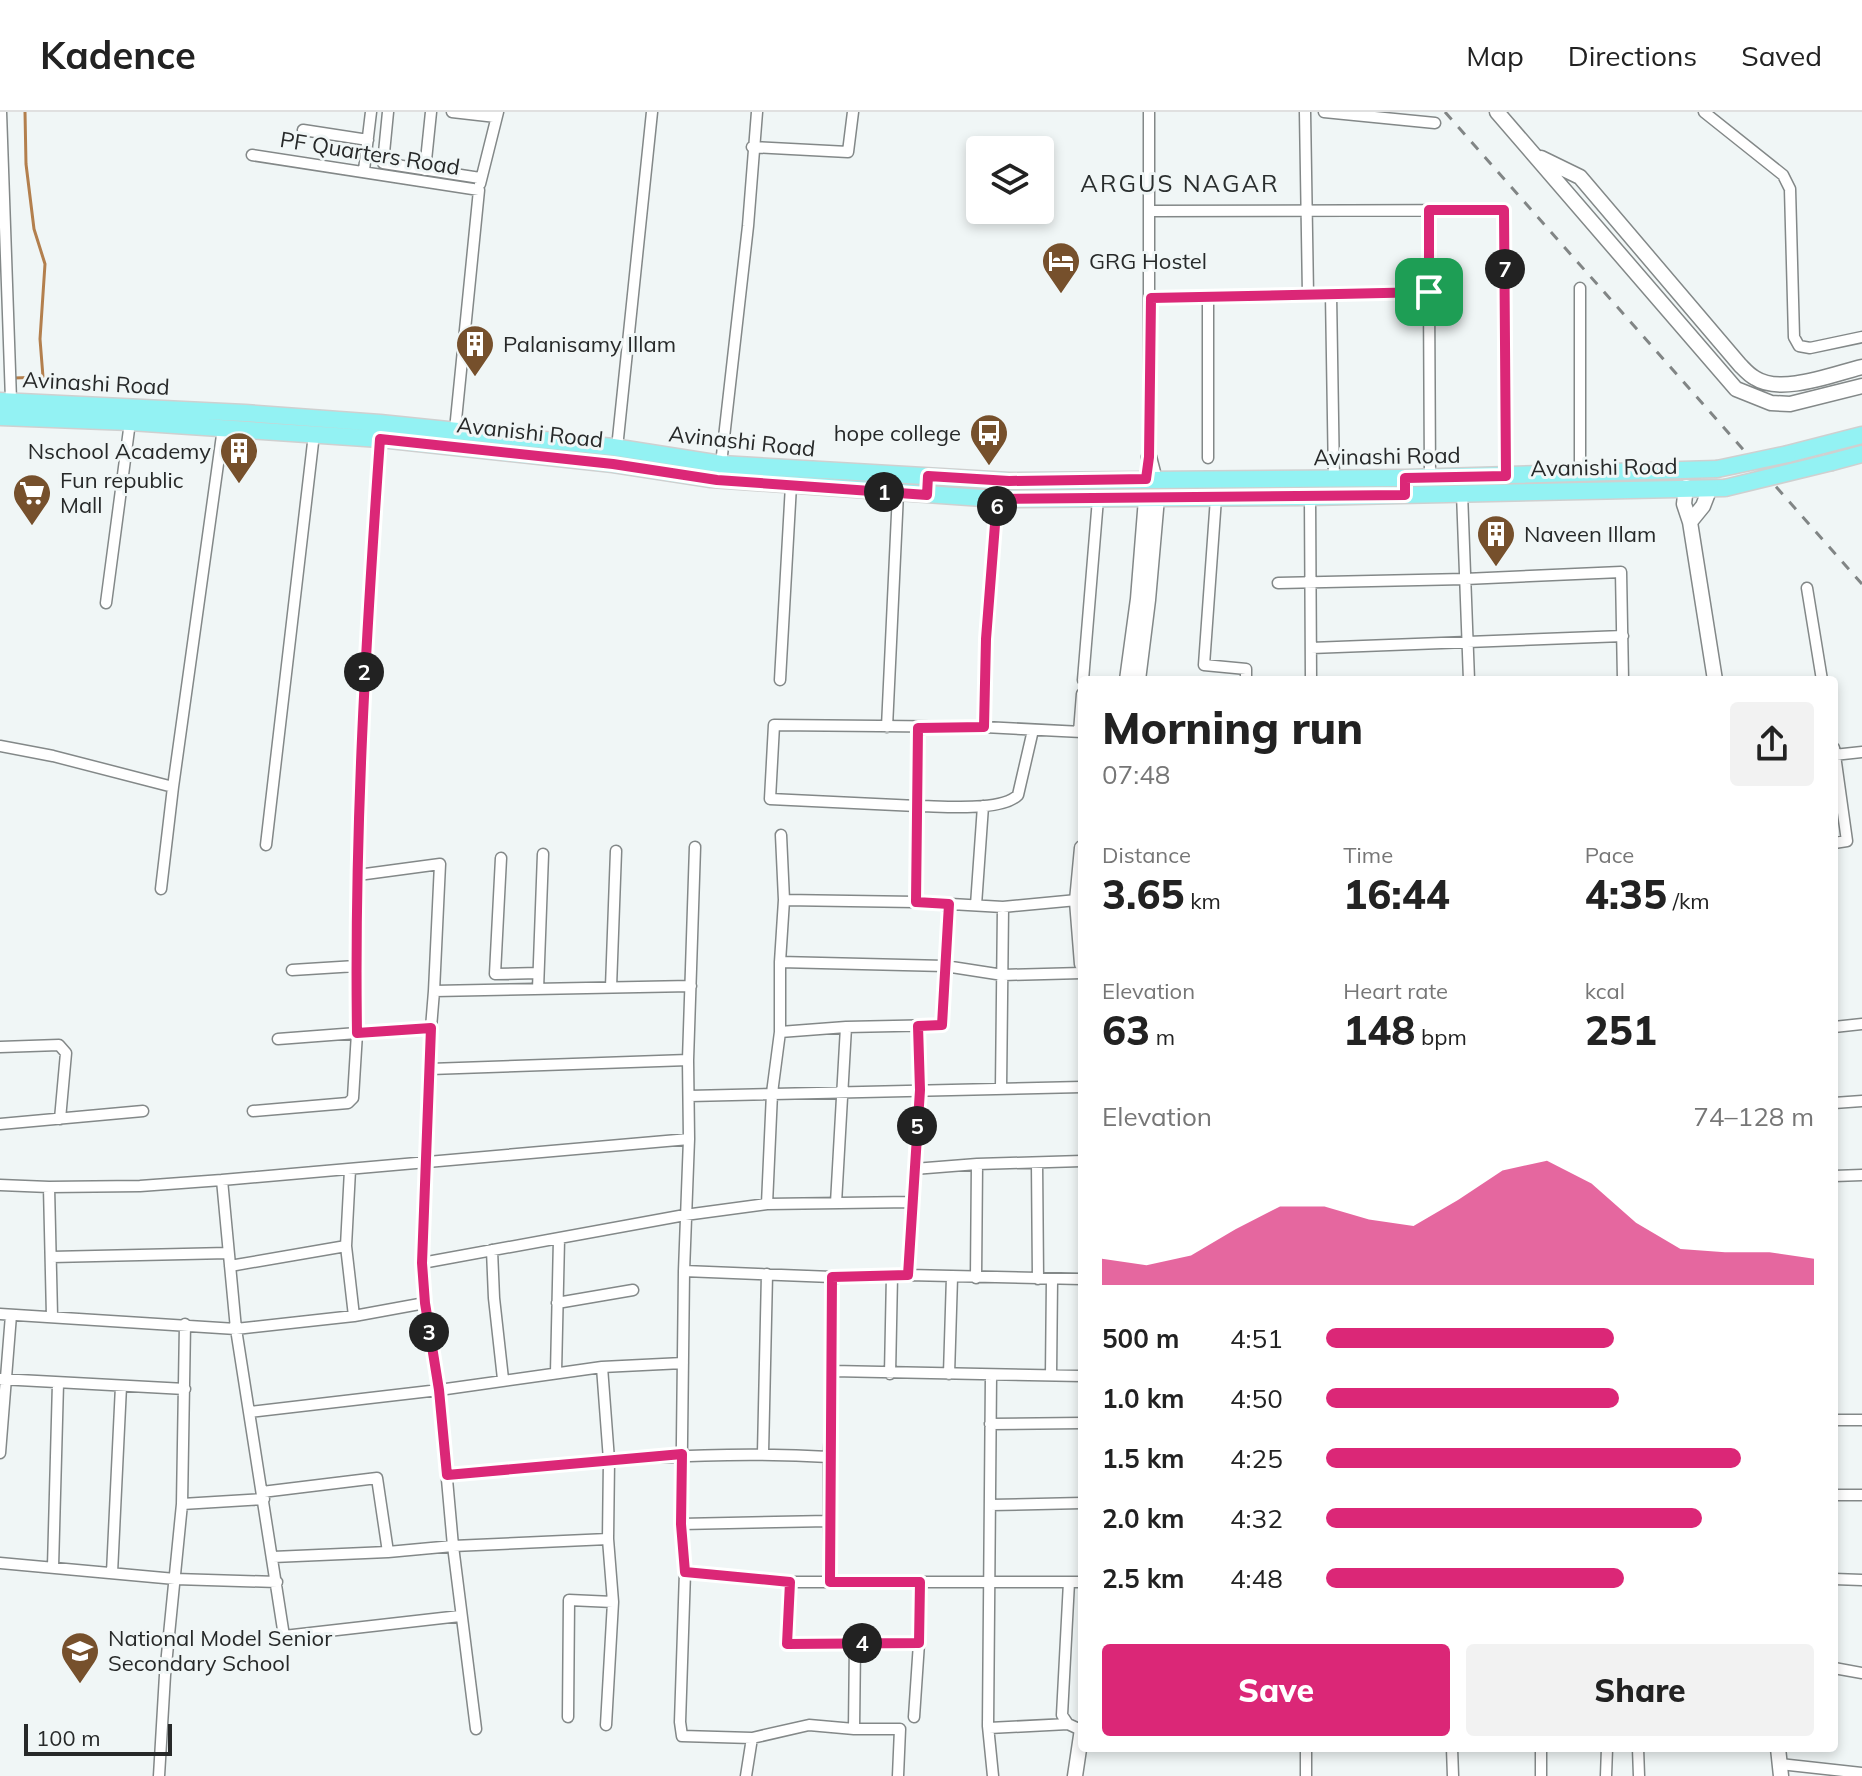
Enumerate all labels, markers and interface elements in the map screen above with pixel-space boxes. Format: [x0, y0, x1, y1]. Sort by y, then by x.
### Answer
text: Kadence [40, 31, 196, 79]
text: Map [1466, 38, 1524, 73]
text: Directions [1568, 38, 1697, 73]
text: Saved [1741, 38, 1822, 73]
street label: PF Quarters Road [278, 125, 462, 181]
map controls [966, 136, 1054, 224]
button: layers [966, 136, 1054, 224]
district label: ARGUS NAGAR [1080, 168, 1280, 198]
hotel icon: GRG Hostel [1040, 240, 1082, 295]
place label: GRG Hostel [1089, 247, 1207, 275]
pin: 7 [1485, 249, 1525, 289]
text: 7 [1498, 255, 1512, 283]
pin [1395, 258, 1463, 326]
icon: arrive [1407, 270, 1451, 314]
building icon: Palanisamy Illam [454, 323, 496, 378]
place label: Palanisamy Illam [503, 330, 676, 358]
street label: Avinashi Road [22, 365, 170, 401]
street label: Avanishi Road [455, 410, 605, 454]
bus stop icon: hope college [968, 412, 1010, 467]
street label: Avinashi Road [667, 419, 817, 463]
place label: hope college [834, 419, 961, 447]
building icon: Nschool Academy [218, 430, 260, 485]
place label: Nschool Academy [28, 437, 211, 465]
street label: Avinashi Road [1313, 441, 1461, 471]
street label: Avanishi Road [1530, 452, 1678, 482]
place label: Fun republic Mall [60, 466, 184, 519]
supermarket icon: Fun republic Mall [11, 472, 53, 527]
pin: 1 [864, 472, 904, 512]
text: 1 [877, 478, 891, 506]
pin: 6 [977, 486, 1017, 526]
text: 6 [990, 492, 1004, 520]
building icon: Naveen Illam [1475, 513, 1517, 568]
place label: Naveen Illam [1524, 520, 1656, 548]
pin: 2 [344, 652, 384, 692]
text: 2 [357, 658, 371, 686]
text: Morning run [1102, 700, 1363, 755]
button: share [1730, 702, 1814, 786]
text: 07:48 [1102, 758, 1170, 791]
text: Distance [1102, 841, 1191, 869]
text: Time [1343, 841, 1393, 869]
text: Pace [1585, 841, 1634, 869]
text: 3.65 [1102, 869, 1184, 919]
text: 16:44 [1343, 869, 1450, 919]
text: 4:35 [1585, 869, 1667, 919]
text: km [1184, 887, 1221, 915]
text: /km [1667, 887, 1710, 915]
text: Elevation [1102, 977, 1195, 1005]
text: Heart rate [1343, 977, 1448, 1005]
text: kcal [1585, 977, 1625, 1005]
text: 63 [1102, 1005, 1150, 1055]
text: 148 [1343, 1005, 1415, 1055]
text: 251 [1585, 1005, 1657, 1055]
text: m [1150, 1023, 1175, 1051]
text: bpm [1415, 1023, 1467, 1051]
text: Elevation [1102, 1100, 1212, 1133]
text: 74–128 m [1693, 1100, 1814, 1133]
pin: 5 [897, 1106, 937, 1146]
text: 5 [910, 1112, 924, 1140]
pin: 3 [409, 1312, 449, 1352]
text: 3 [422, 1318, 436, 1346]
text: 500 m [1102, 1322, 1179, 1355]
text: 4:51 [1230, 1322, 1283, 1355]
text: 1.0 km [1102, 1382, 1185, 1415]
text: 4:50 [1230, 1382, 1283, 1415]
text: 1.5 km [1102, 1442, 1185, 1475]
text: 4:25 [1230, 1442, 1283, 1475]
text: 2.0 km [1102, 1502, 1185, 1535]
text: 4:32 [1230, 1502, 1283, 1535]
text: 2.5 km [1102, 1562, 1185, 1595]
text: 4:48 [1230, 1562, 1283, 1595]
pin: 4 [842, 1623, 882, 1663]
place label: National Model Senior Secondary School [108, 1624, 332, 1677]
text: 4 [855, 1629, 869, 1657]
school or university icon: National Model Senior Secondary School [59, 1630, 101, 1685]
button: Save [1102, 1644, 1450, 1736]
button: Share [1466, 1644, 1814, 1736]
scale bar [24, 1720, 172, 1756]
text: 100 m [36, 1724, 101, 1752]

